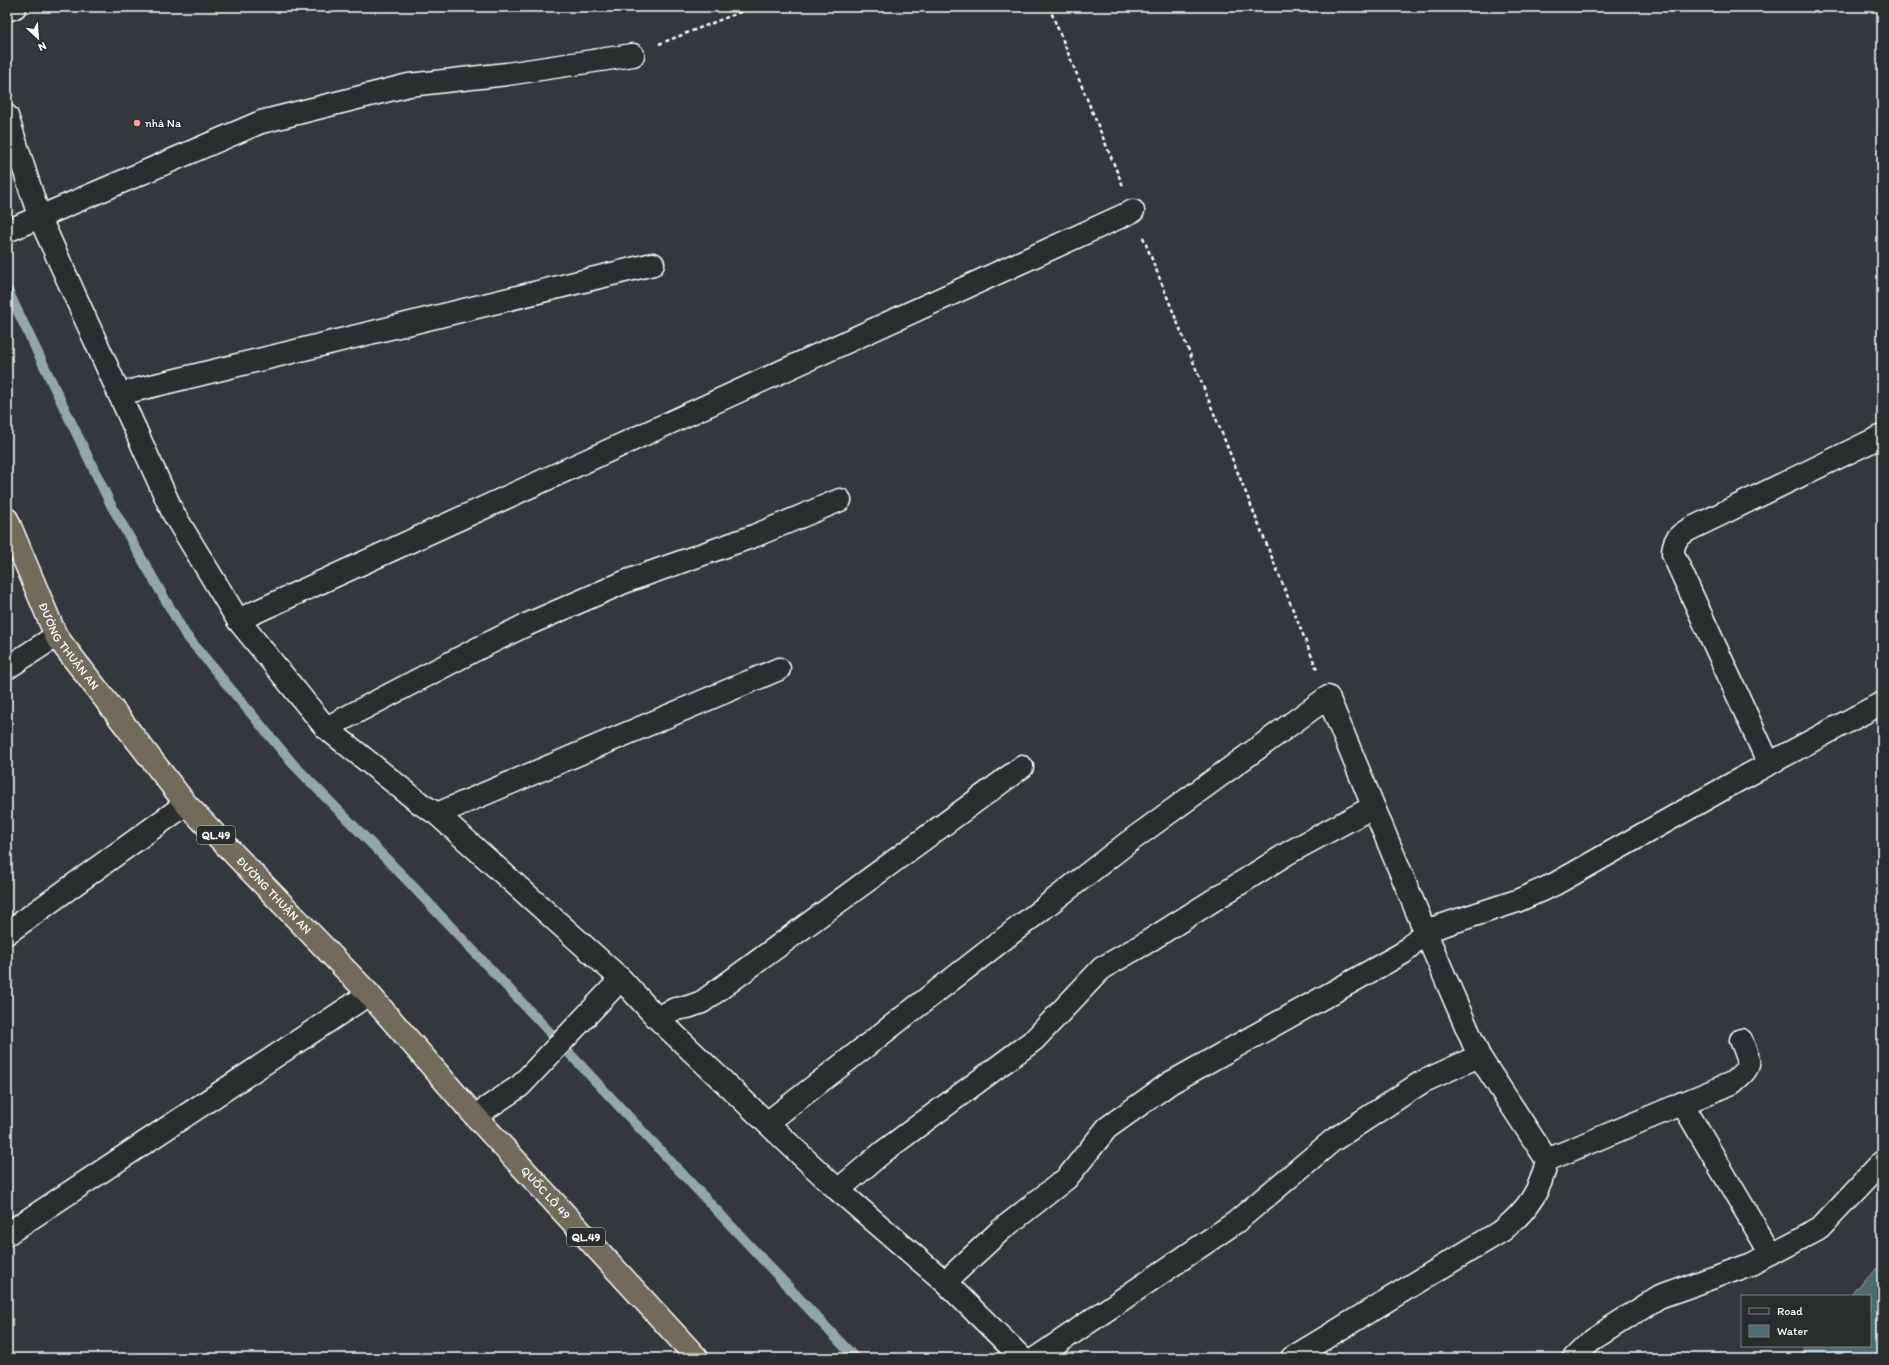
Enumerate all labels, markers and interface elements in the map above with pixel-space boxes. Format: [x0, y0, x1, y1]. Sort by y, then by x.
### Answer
north arrow [18, 18, 58, 58]
text: N [36, 39, 48, 54]
place label: nhà Na [145, 116, 182, 130]
marker: nhà Na [132, 118, 142, 128]
street label: ĐƯỜNG THUẬN AN [36, 600, 102, 693]
road number: QL.49 [197, 826, 235, 844]
street label: ĐƯỜNG THUẬN AN [233, 854, 314, 937]
street label: QUỐC LỘ 49 [518, 1164, 573, 1222]
road number: QL.49 [567, 1228, 605, 1246]
legend [1741, 1295, 1871, 1347]
text: Road [1777, 1304, 1803, 1318]
text: Water [1777, 1324, 1808, 1338]

